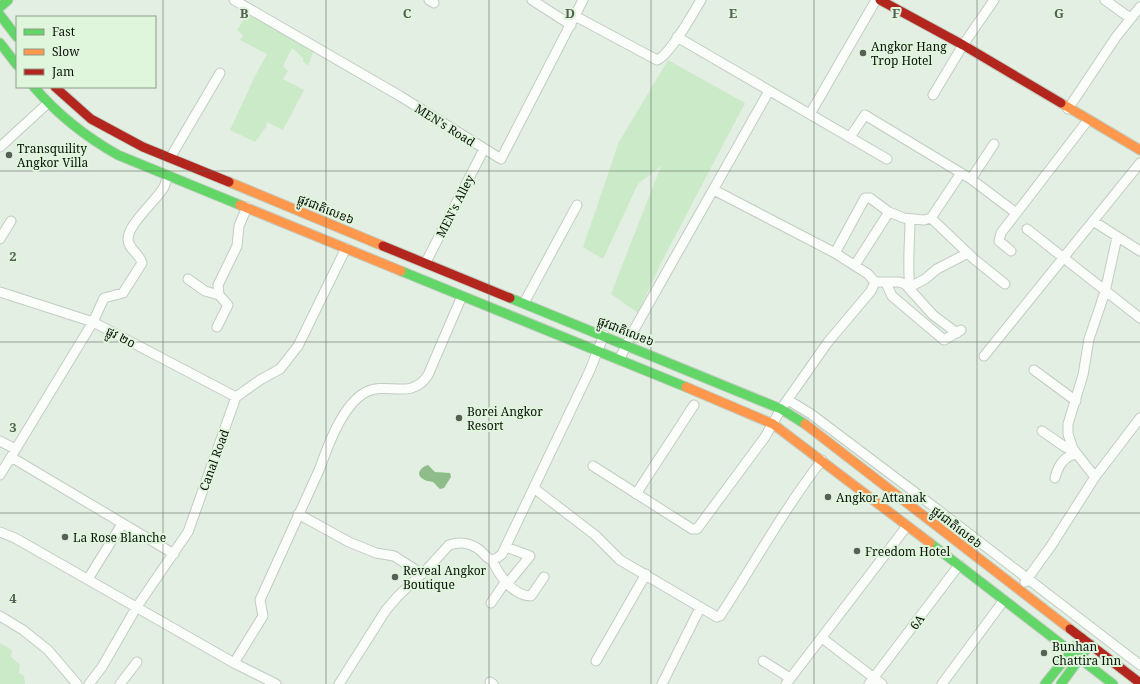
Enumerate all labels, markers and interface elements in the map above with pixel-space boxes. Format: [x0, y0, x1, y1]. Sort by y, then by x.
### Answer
text: B [240, 4, 249, 22]
text: C [403, 4, 412, 22]
text: D [565, 4, 575, 22]
text: E [729, 4, 738, 22]
text: F [892, 4, 900, 22]
text: G [1054, 4, 1064, 22]
legend [16, 16, 156, 88]
text: Fast [52, 23, 75, 40]
place label: Angkor Hang Trop Hotel [871, 38, 947, 69]
text: Slow [52, 43, 80, 60]
marker: Angkor Hang Trop Hotel [858, 48, 868, 58]
text: Jam [51, 63, 74, 80]
street label: MEN's Road [412, 100, 479, 151]
place label: Transquility Angkor Villa [17, 140, 89, 171]
marker: Transquility Angkor Villa [4, 150, 14, 160]
street label: MEN's Alley [432, 172, 478, 240]
street label: ផ្លូវជាតិលេខ៦ [294, 190, 357, 230]
text: 2 [9, 247, 17, 265]
street label: ផ្លូវជាតិលេខ៦ [594, 312, 657, 352]
street label: ផ្លូវ ២០ [102, 322, 139, 354]
place label: Borei Angkor Resort [467, 403, 543, 434]
marker: Borei Angkor Resort [454, 413, 464, 423]
text: 3 [9, 418, 17, 436]
street label: Canal Road [195, 426, 233, 493]
place label: Angkor Attanak [836, 489, 927, 506]
marker: Angkor Attanak [823, 492, 833, 502]
street label: ផ្លូវជាតិលេខ៦ [927, 502, 986, 554]
place label: La Rose Blanche [73, 529, 166, 546]
marker: La Rose Blanche [60, 532, 70, 542]
place label: Freedom Hotel [865, 543, 950, 560]
marker: Freedom Hotel [852, 546, 862, 556]
place label: Reveal Angkor Boutique [403, 562, 487, 593]
marker: Reveal Angkor Boutique [390, 572, 400, 582]
text: 4 [9, 589, 17, 607]
street label: 6A [906, 610, 929, 633]
place label: Bunhan Chattira Inn [1052, 638, 1121, 669]
marker: Bunhan Chattira Inn [1039, 648, 1049, 658]

